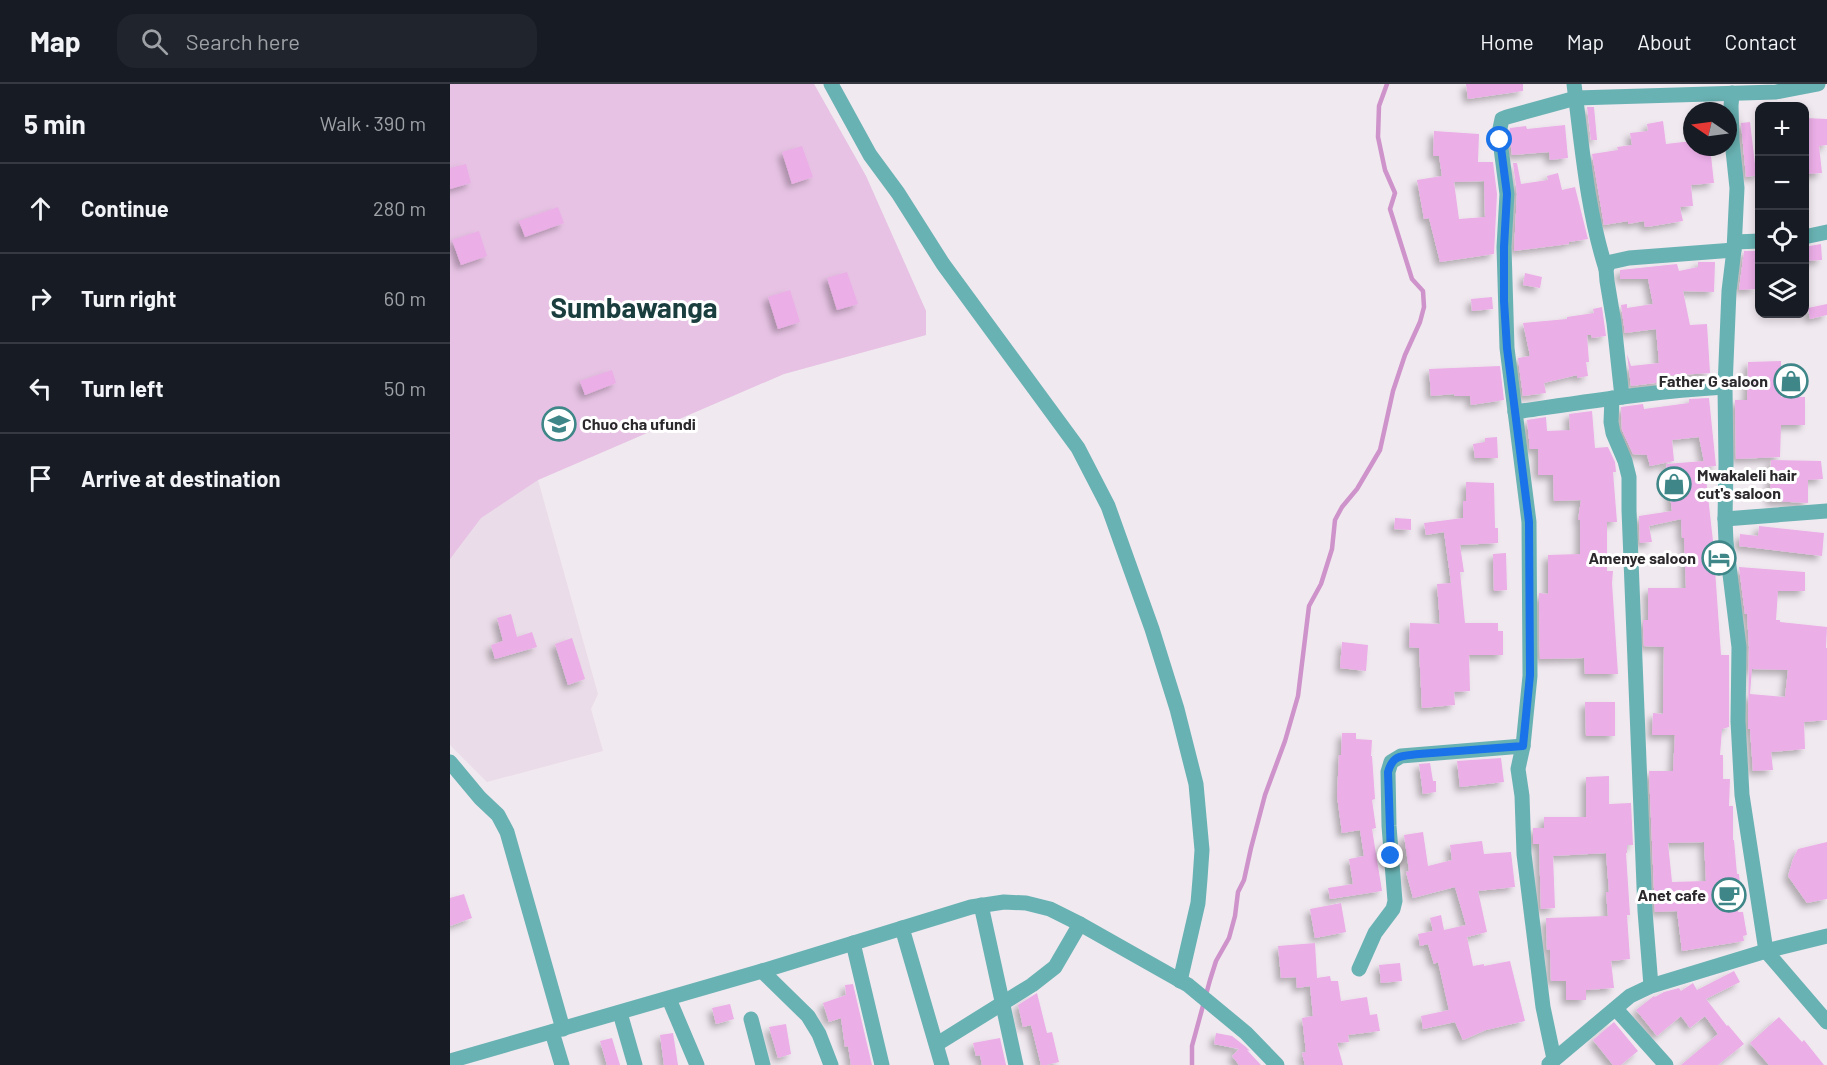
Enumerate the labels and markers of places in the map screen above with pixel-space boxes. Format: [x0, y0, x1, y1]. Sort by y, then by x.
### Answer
shop icon: Father G saloon [1773, 363, 1809, 399]
place label: Father G saloon [1659, 371, 1768, 390]
school or university icon: Chuo cha ufundi [541, 406, 577, 442]
place label: Chuo cha ufundi [582, 414, 696, 433]
place label: Mwakaleli hair cut's saloon [1697, 465, 1797, 502]
shop icon: Mwakaleli hair cut's saloon [1656, 466, 1692, 502]
hotel icon: Amenye saloon [1701, 540, 1737, 576]
place label: Amenye saloon [1588, 548, 1696, 567]
cafe icon: Anet cafe [1711, 877, 1747, 913]
place label: Anet cafe [1637, 885, 1706, 904]

